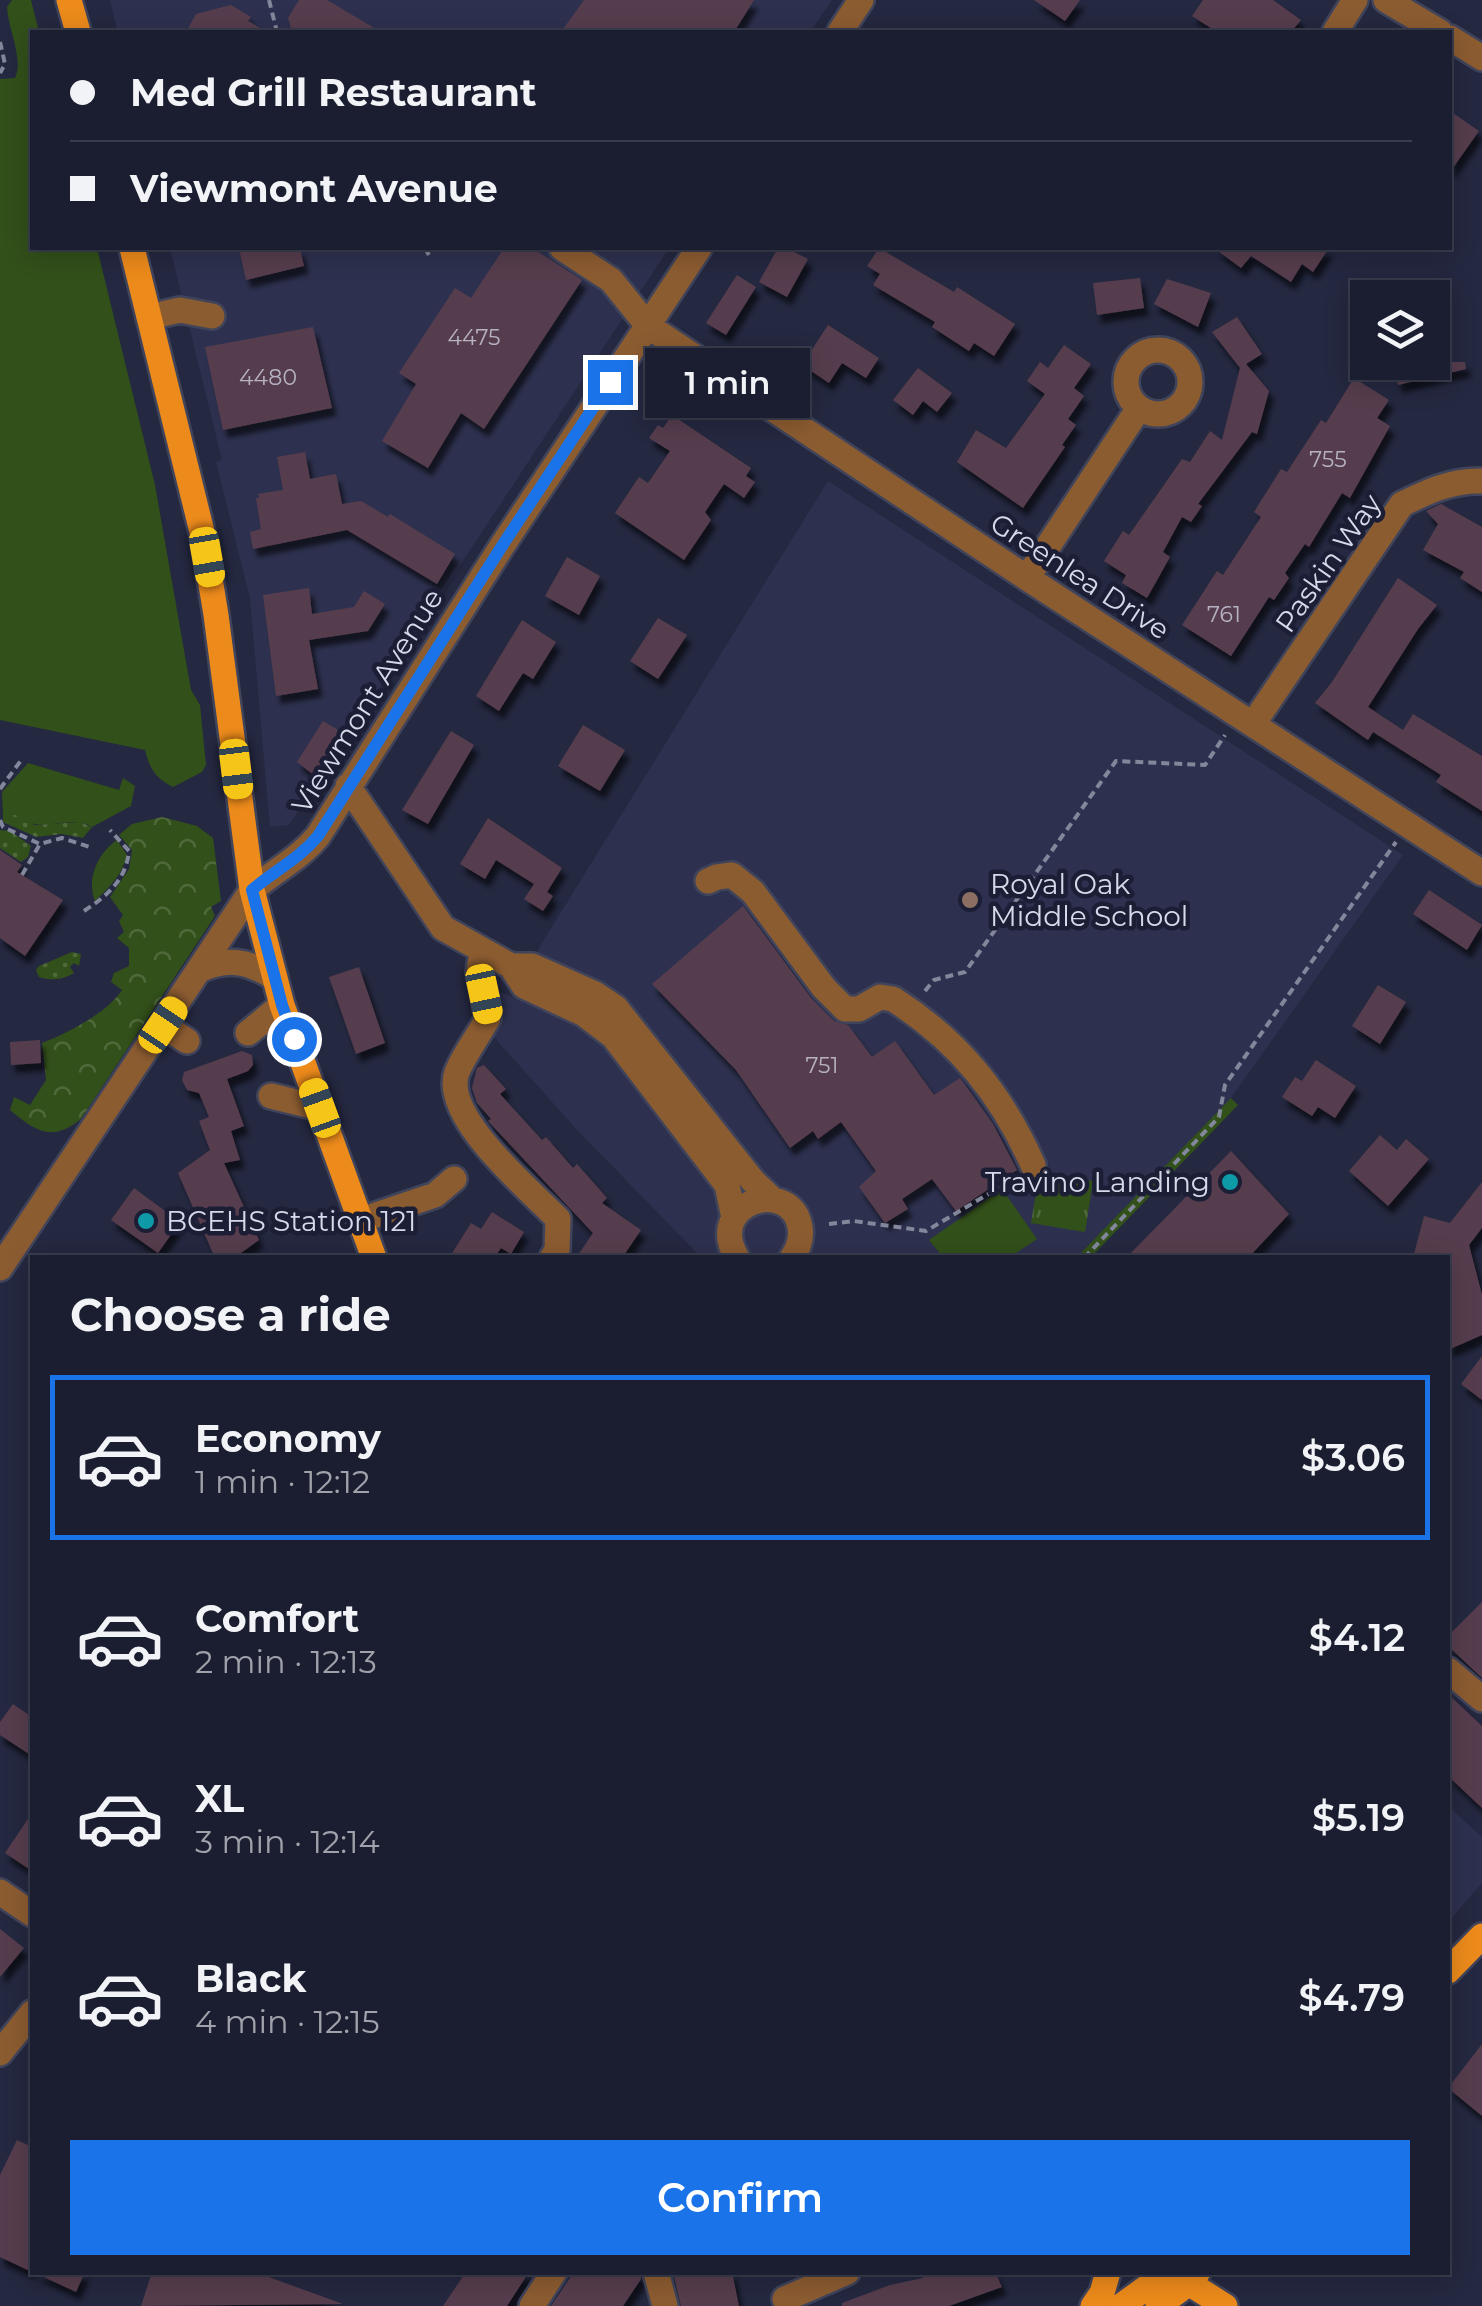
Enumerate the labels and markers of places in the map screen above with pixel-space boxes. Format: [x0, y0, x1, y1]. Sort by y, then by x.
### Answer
place label: Royal Oak Middle School [990, 867, 1188, 933]
marker: Royal Oak Middle School [959, 889, 981, 911]
place label: Travino Landing [985, 1165, 1210, 1199]
marker: Travino Landing [1219, 1171, 1241, 1193]
place label: BCEHS Station 121 [166, 1204, 416, 1238]
marker: BCEHS Station 121 [135, 1210, 157, 1232]

